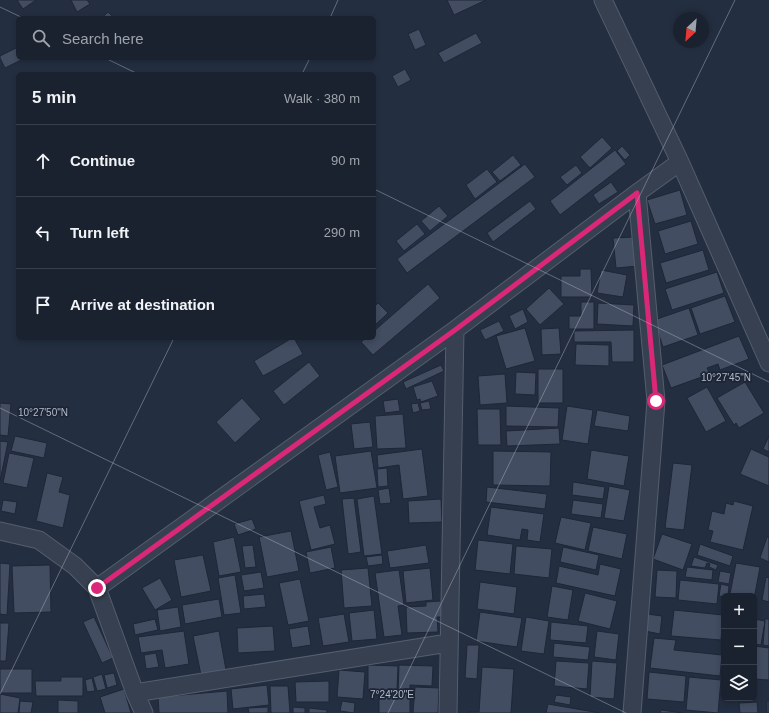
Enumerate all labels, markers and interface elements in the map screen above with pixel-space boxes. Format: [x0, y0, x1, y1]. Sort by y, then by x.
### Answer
north arrow [673, 12, 709, 48]
search box [16, 16, 376, 60]
icon: search [30, 27, 52, 49]
text: Search here [62, 30, 144, 47]
text: 5 min [32, 88, 76, 107]
text: Walk · 380 m [284, 91, 360, 106]
icon: ahead [32, 150, 54, 172]
text: Continue [70, 152, 135, 169]
text: 90 m [331, 153, 360, 168]
icon: left [32, 222, 54, 244]
text: Turn left [70, 224, 129, 241]
text: 290 m [324, 225, 360, 240]
icon: arrive [32, 294, 54, 316]
text: Arrive at destination [70, 296, 215, 313]
text: 10°27'45"N [701, 372, 751, 383]
route start [647, 392, 665, 410]
text: 10°27'50"N [18, 407, 68, 418]
route end [88, 579, 106, 597]
map controls [721, 593, 757, 701]
button: + [721, 593, 757, 629]
button: − [721, 629, 757, 665]
button: layers [721, 665, 757, 701]
text: 7°24'20"E [370, 689, 414, 700]

